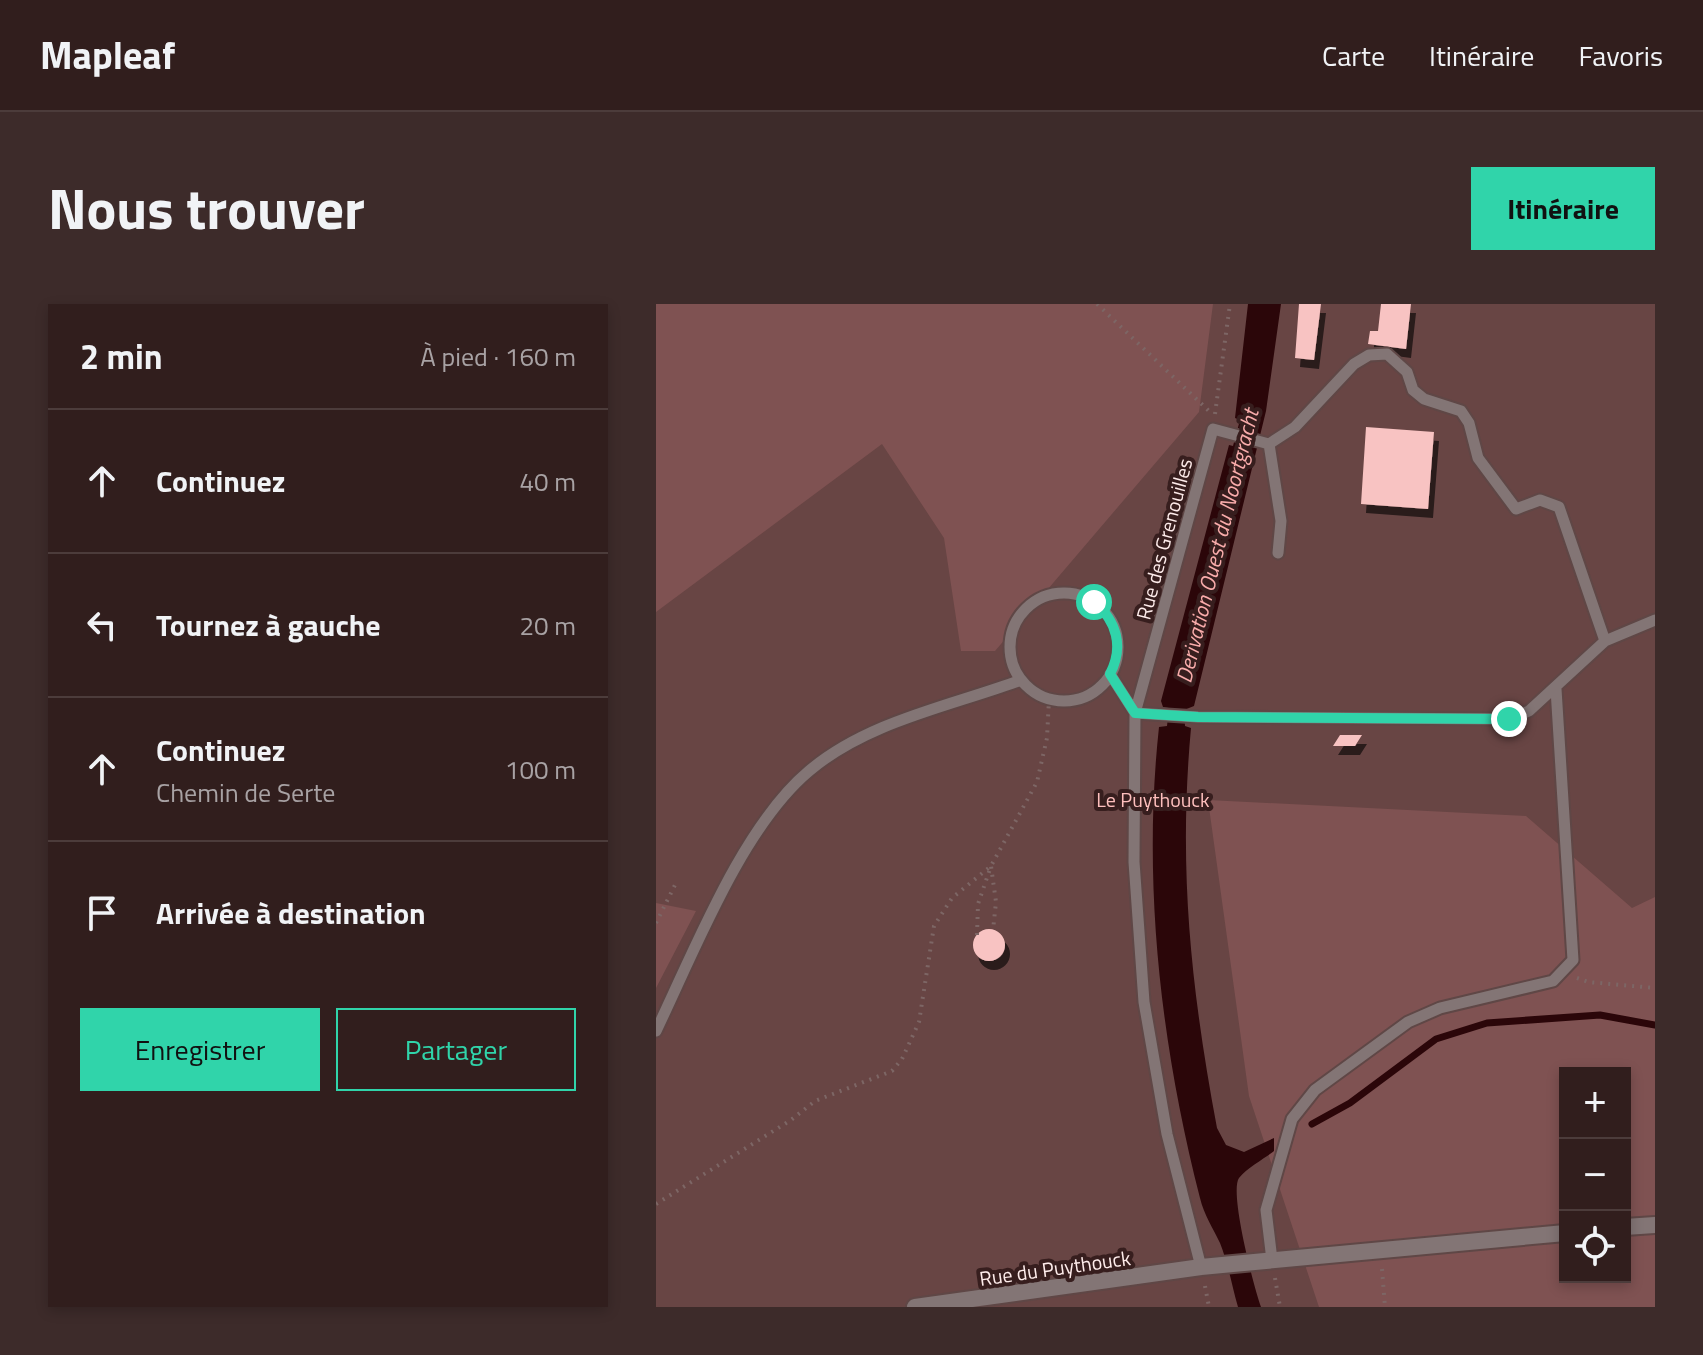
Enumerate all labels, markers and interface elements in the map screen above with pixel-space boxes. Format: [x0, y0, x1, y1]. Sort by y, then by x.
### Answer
text: Mapleaf [40, 26, 175, 84]
text: Carte [1322, 34, 1385, 77]
text: Itinéraire [1429, 34, 1534, 77]
text: Favoris [1578, 34, 1663, 77]
text: Nous trouver [48, 166, 365, 251]
button: Itinéraire [1471, 167, 1655, 250]
text: 2 min [80, 330, 163, 382]
text: À pied · 160 m [420, 337, 576, 376]
water label: Derivation Ouest du Noortgracht [1166, 403, 1268, 686]
street label: Rue des Grenouilles [1128, 455, 1200, 623]
text: Continuez [156, 458, 285, 504]
icon: ahead [80, 459, 124, 503]
text: 40 m [519, 462, 576, 501]
route start [1076, 584, 1112, 620]
text: Tournez à gauche [156, 602, 381, 648]
icon: left [80, 603, 124, 647]
text: 20 m [519, 606, 576, 645]
route end [1491, 701, 1527, 737]
text: Continuez [156, 727, 285, 773]
icon: ahead [80, 747, 124, 791]
text: 100 m [505, 750, 576, 789]
text: Chemin de Serte [156, 773, 335, 812]
park label: Le Puythouck [1096, 784, 1210, 815]
text: Arrivée à destination [156, 890, 426, 936]
icon: arrive [80, 891, 124, 935]
button: Enregistrer [80, 1008, 320, 1091]
button: Partager [336, 1008, 576, 1091]
map controls [1559, 1067, 1631, 1283]
button: + [1559, 1067, 1631, 1139]
button: − [1559, 1139, 1631, 1211]
button: locate [1559, 1211, 1631, 1283]
street label: Rue du Puythouck [977, 1242, 1133, 1294]

